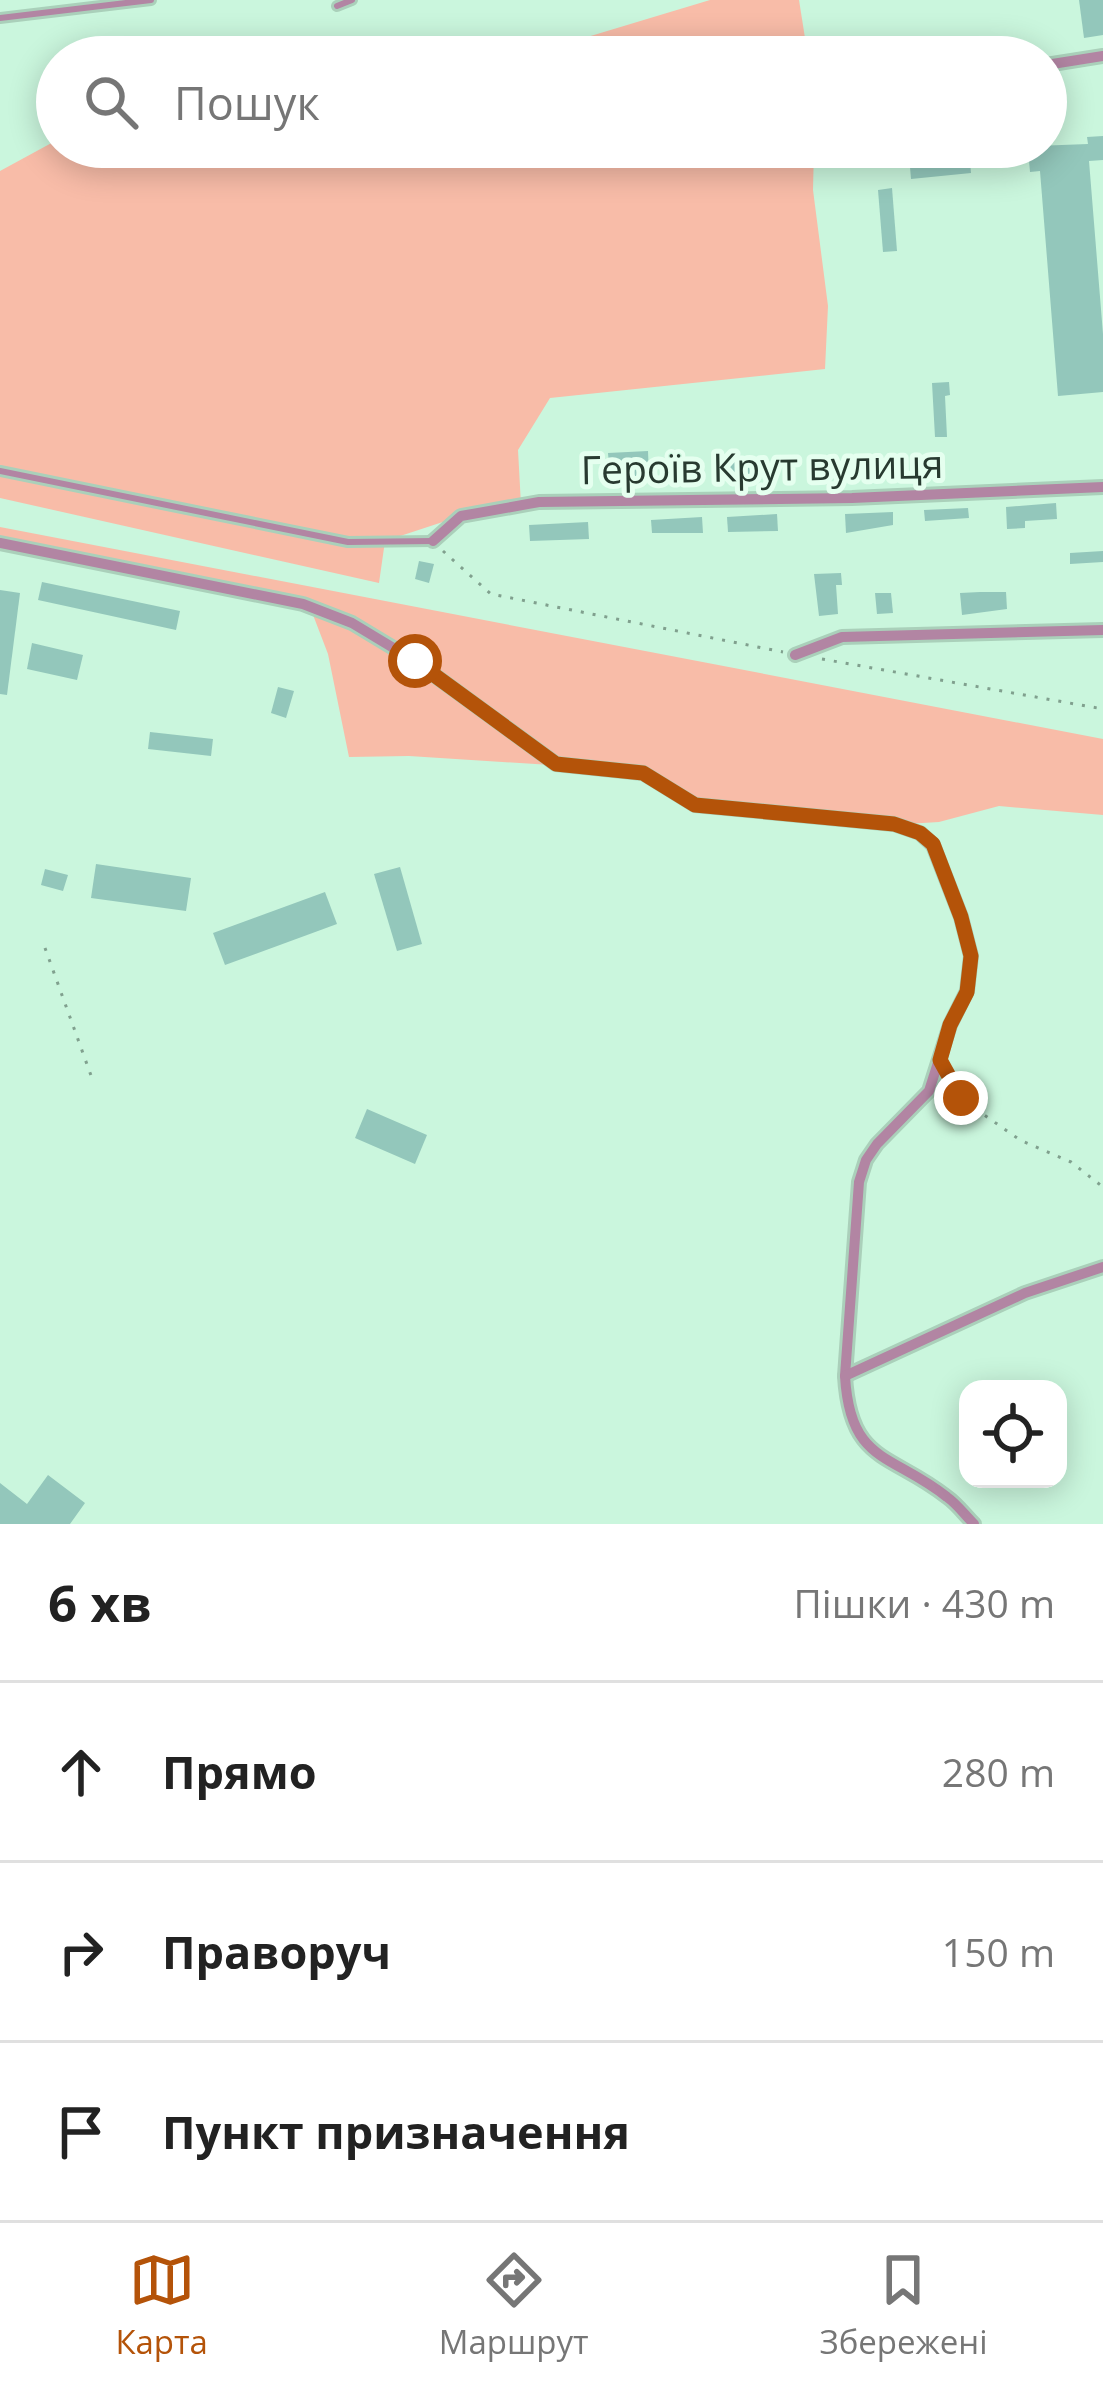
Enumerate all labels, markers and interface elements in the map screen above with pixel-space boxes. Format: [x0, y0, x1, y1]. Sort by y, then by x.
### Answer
search box [36, 36, 1067, 168]
icon: search [78, 69, 144, 135]
text: Пошук [174, 72, 320, 133]
street label: Героїв Крут вулиця [580, 436, 944, 495]
route start [388, 634, 442, 688]
route end [934, 1071, 988, 1125]
map controls [959, 1380, 1067, 1488]
button: locate [959, 1380, 1067, 1488]
text: 6 хв [48, 1567, 152, 1637]
text: Пішки · 430 m [793, 1576, 1055, 1629]
icon: ahead [48, 1739, 114, 1805]
text: Прямо [162, 1741, 317, 1802]
text: 280 m [942, 1745, 1055, 1798]
icon: right [48, 1919, 114, 1985]
text: Праворуч [162, 1921, 391, 1982]
text: 150 m [942, 1925, 1055, 1978]
icon: arrive [48, 2099, 114, 2165]
text: Пункт призначення [162, 2101, 630, 2162]
tab: Карта [115, 2247, 208, 2364]
tab: Маршрут [439, 2247, 589, 2364]
tab: Збережені [819, 2247, 988, 2364]

